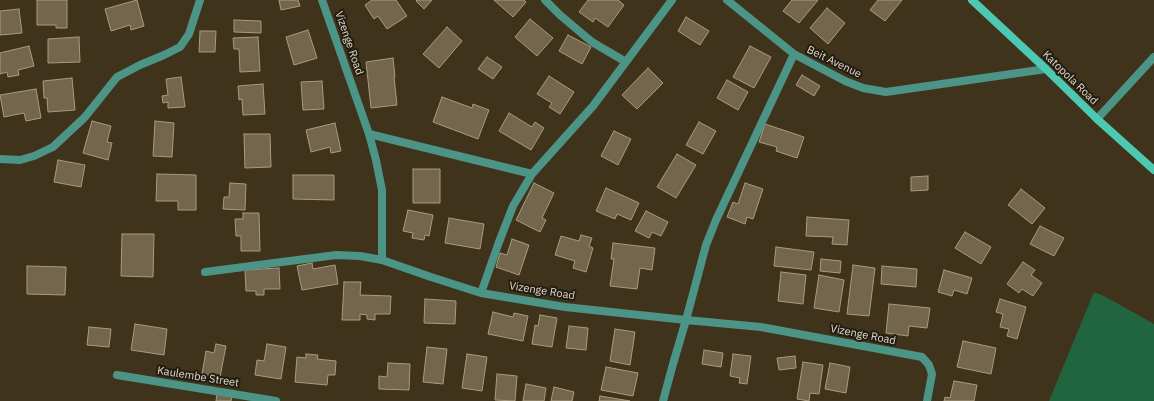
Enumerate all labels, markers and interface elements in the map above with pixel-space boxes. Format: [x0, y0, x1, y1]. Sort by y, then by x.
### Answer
street label: Vizenge Road [332, 9, 366, 77]
street label: Beit Avenue [805, 43, 863, 81]
street label: Katopola Road [1040, 48, 1100, 108]
street label: Vizenge Road [508, 279, 576, 303]
street label: Vizenge Road [829, 322, 897, 348]
street label: Kaulembe Street [156, 364, 240, 390]

